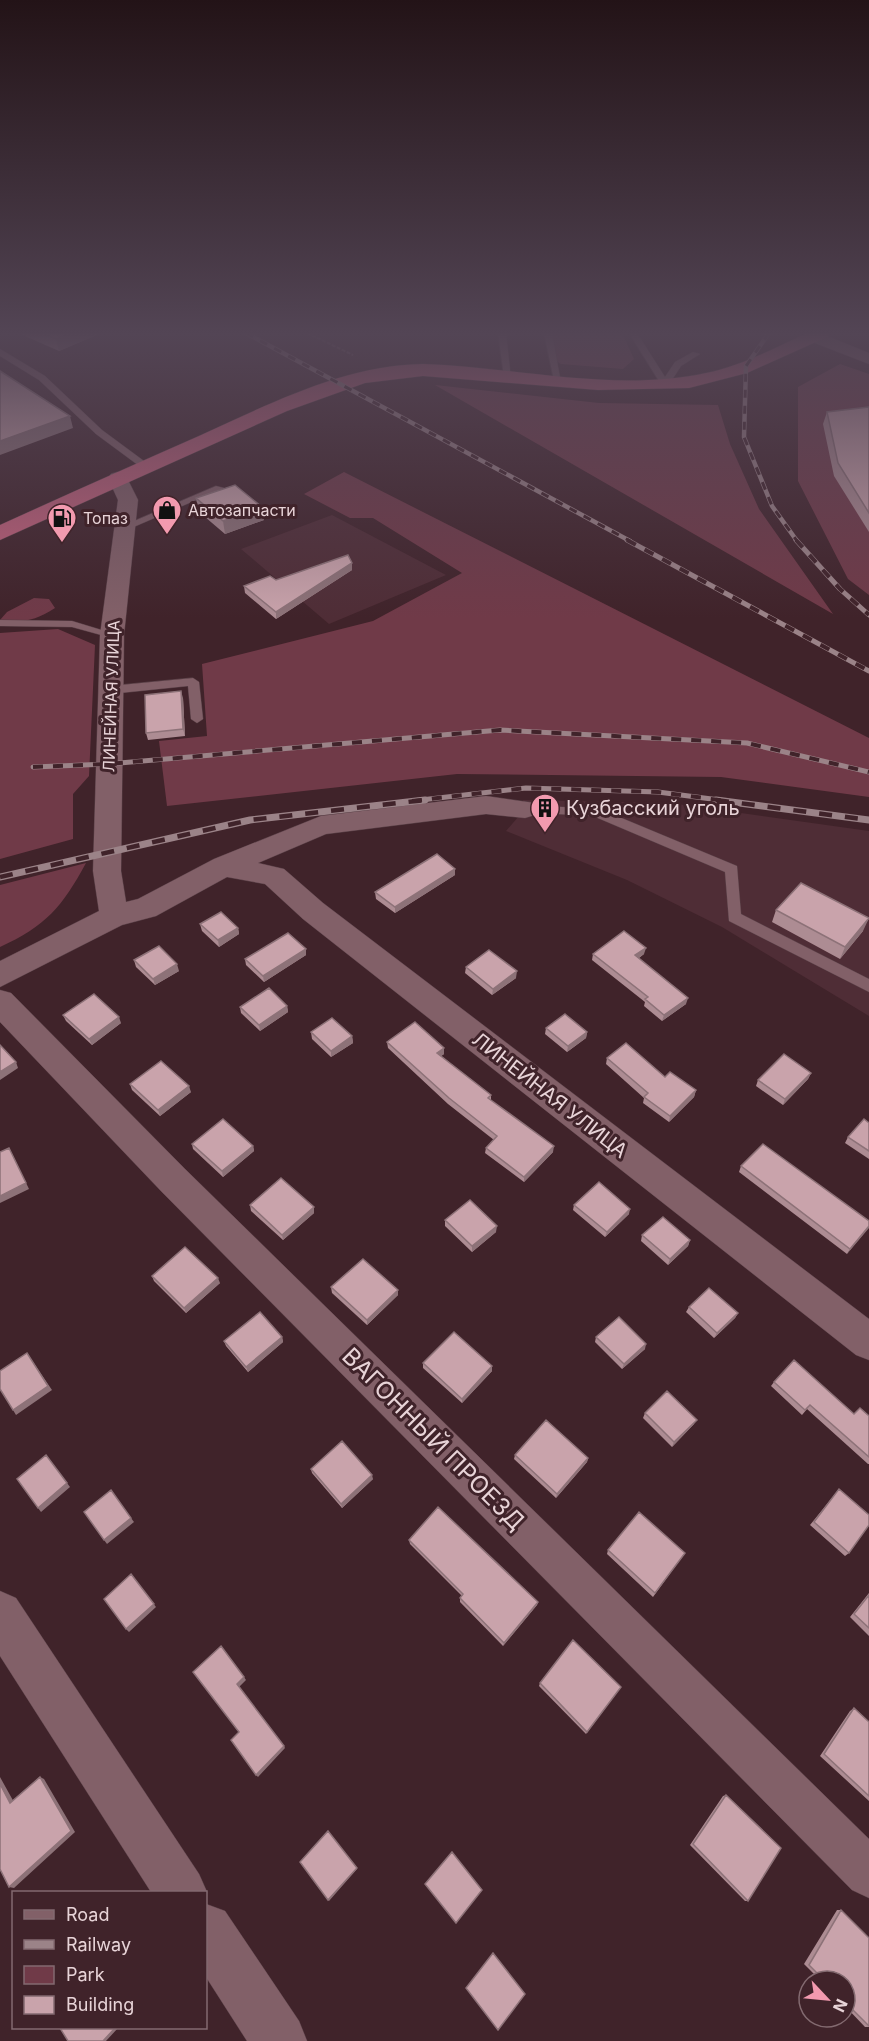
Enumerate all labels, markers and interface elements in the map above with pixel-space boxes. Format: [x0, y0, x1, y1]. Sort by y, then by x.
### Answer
shop icon: Автозапчасти [151, 494, 183, 536]
place label: Автозапчасти [188, 500, 296, 520]
fuel station icon: Топаз [46, 502, 78, 544]
place label: Топаз [83, 508, 128, 528]
street label: ЛИНЕЙНАЯ УЛИЦА [98, 620, 124, 772]
building icon: Кузбасский уголь [529, 792, 561, 834]
place label: Кузбасский уголь [566, 796, 740, 820]
street label: ЛИНЕЙНАЯ УЛИЦА [468, 1026, 633, 1163]
street label: ВАГОННЫЙ ПРОЕЗД [336, 1341, 531, 1536]
legend [12, 1891, 207, 2029]
text: Road [66, 1904, 109, 1925]
text: Railway [66, 1934, 131, 1955]
text: Park [66, 1964, 105, 1985]
north arrow [797, 1969, 857, 2029]
text: Building [66, 1994, 134, 2015]
text: N [829, 1996, 852, 2015]

